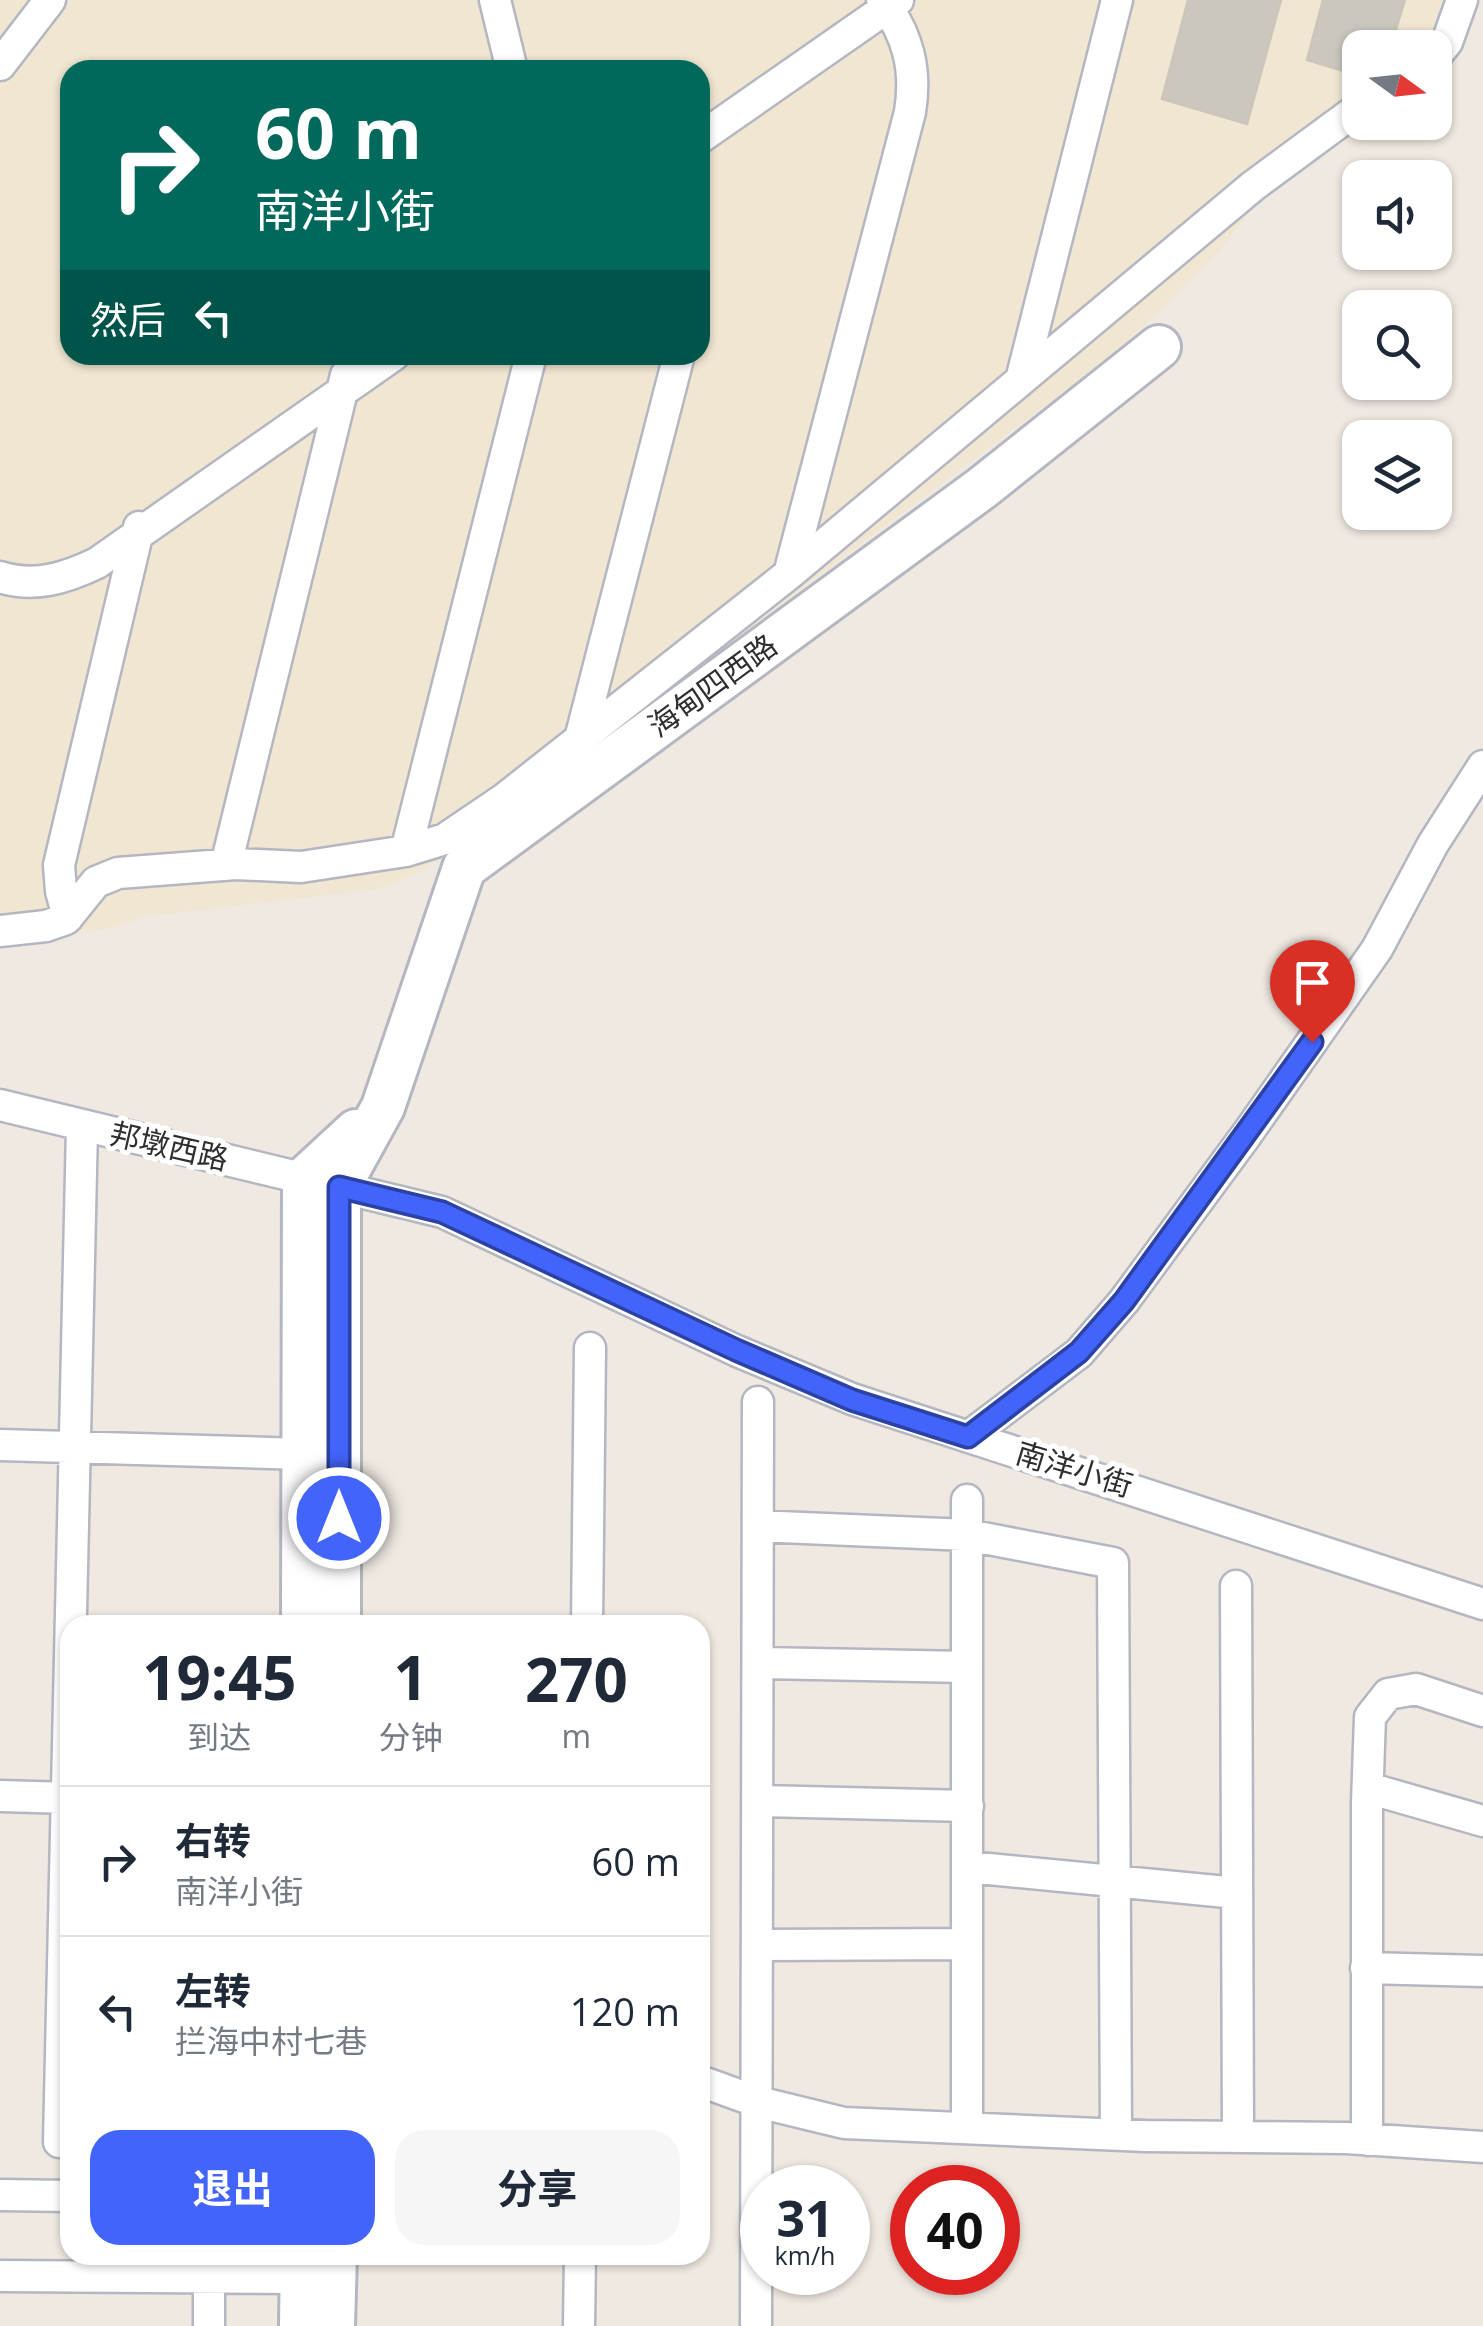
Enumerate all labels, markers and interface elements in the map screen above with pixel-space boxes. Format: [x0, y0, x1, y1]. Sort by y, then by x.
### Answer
north arrow [1342, 30, 1452, 140]
map controls [1342, 30, 1452, 530]
text: 60 m [255, 84, 422, 180]
icon: right [90, 100, 220, 230]
button: sound [1342, 160, 1452, 270]
text: 南洋小街 [255, 179, 435, 240]
icon: left [186, 290, 241, 345]
button: search [1342, 290, 1452, 400]
text: 然后 [90, 293, 166, 345]
button: layers [1342, 420, 1452, 530]
street label: 海甸四西路 [639, 624, 785, 745]
pin [1270, 940, 1355, 1043]
icon: arrive [1285, 955, 1340, 1010]
street label: 邦墩西路 [106, 1112, 232, 1179]
street label: 南洋小街 [1011, 1431, 1138, 1506]
position arrow [287, 1466, 391, 1570]
text: 19:45 [142, 1636, 297, 1718]
text: 1 [394, 1636, 428, 1718]
text: 270 [525, 1638, 628, 1720]
text: m [562, 1714, 591, 1757]
text: 到达 [187, 1715, 251, 1758]
text: 分钟 [379, 1715, 443, 1758]
text: 右转 [175, 1814, 251, 1866]
icon: right [90, 1834, 145, 1889]
text: 60 m [591, 1835, 680, 1887]
text: 南洋小街 [175, 1869, 303, 1912]
text: 左转 [175, 1964, 251, 2016]
icon: left [90, 1984, 145, 2039]
text: 120 m [570, 1985, 680, 2037]
text: 拦海中村七巷 [175, 2019, 367, 2062]
button: 退出 [90, 2130, 375, 2245]
button: 分享 [395, 2130, 680, 2245]
speed limit sign: 40 [890, 2165, 1020, 2295]
text: 31 [776, 2184, 834, 2252]
text: km/h [775, 2238, 835, 2272]

